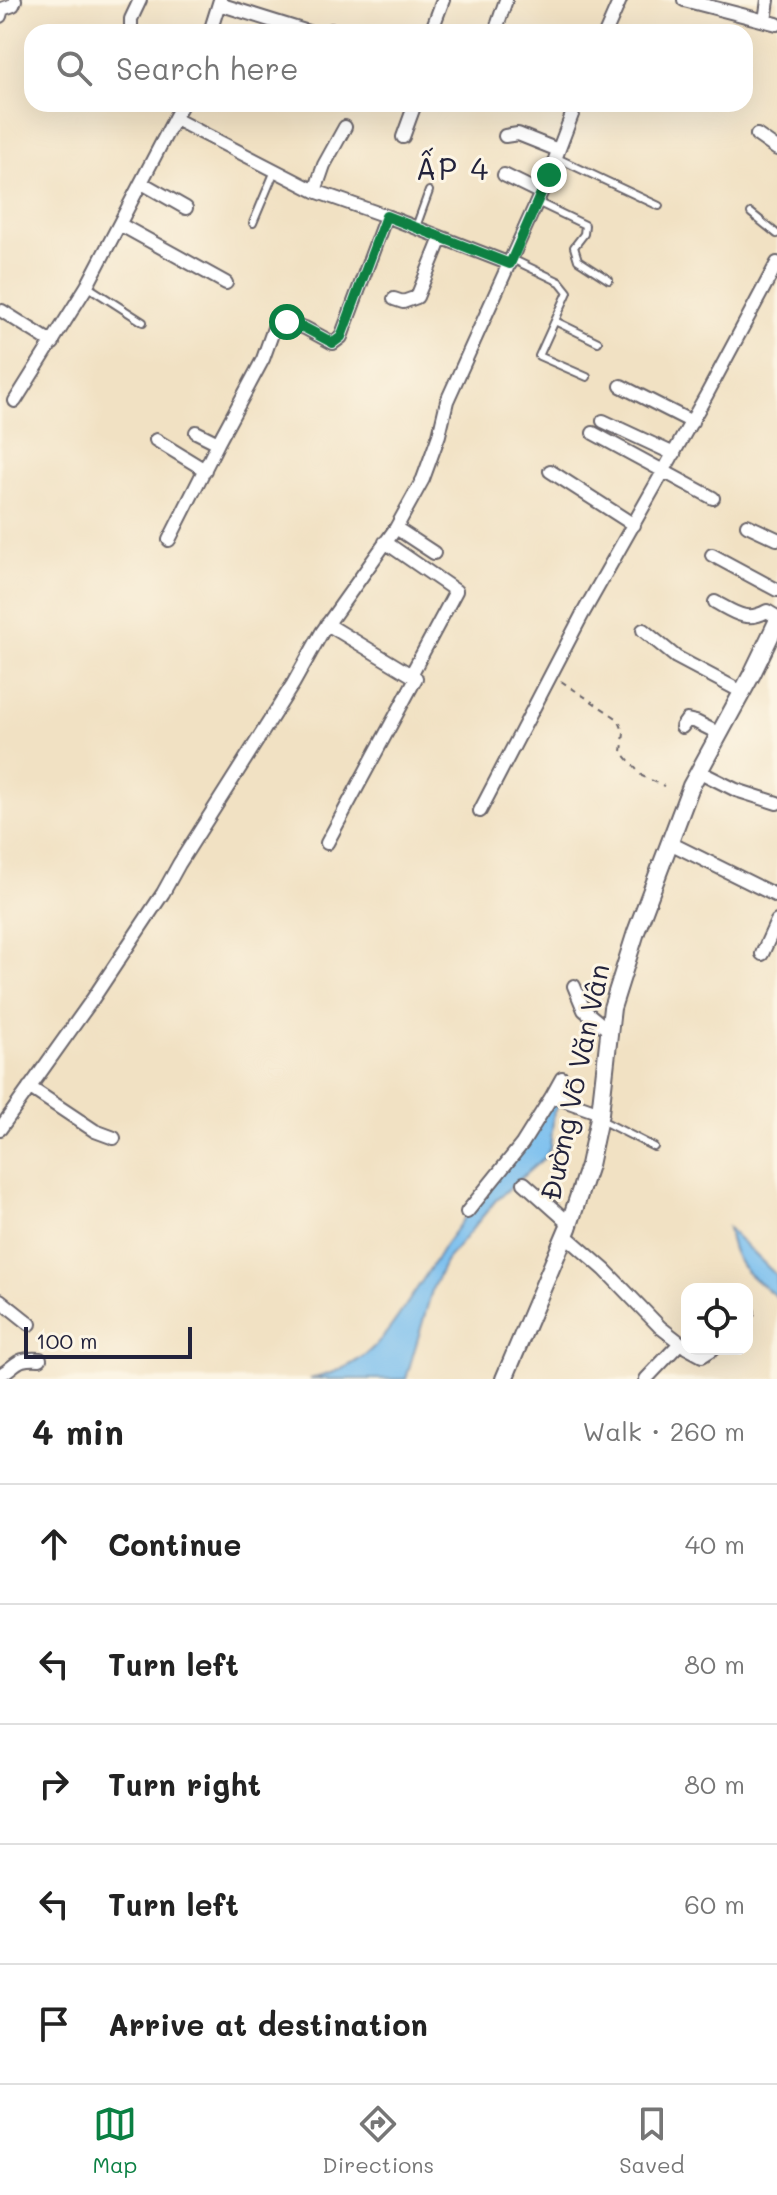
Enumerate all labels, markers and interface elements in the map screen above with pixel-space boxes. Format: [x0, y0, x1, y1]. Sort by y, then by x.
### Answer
search box [24, 24, 753, 112]
icon: search [52, 46, 96, 90]
text: Search here [116, 48, 299, 88]
district label: ẤP 4 [416, 147, 490, 188]
route end [531, 157, 567, 193]
route start [269, 304, 305, 340]
street label: Đường Võ Văn Vân [531, 960, 617, 1204]
map controls [681, 1283, 753, 1355]
button: locate [681, 1283, 753, 1355]
scale bar [24, 1323, 192, 1359]
text: 100 m [36, 1326, 98, 1355]
text: 4 min [32, 1409, 124, 1454]
text: Walk · 260 m [582, 1414, 745, 1448]
icon: ahead [32, 1522, 76, 1566]
text: Continue [108, 1524, 241, 1564]
text: 40 m [685, 1527, 745, 1561]
icon: left [32, 1642, 76, 1686]
text: Turn left [108, 1644, 239, 1684]
text: 80 m [684, 1647, 745, 1681]
icon: right [32, 1762, 76, 1806]
text: Turn right [108, 1764, 261, 1804]
text: 80 m [684, 1767, 745, 1801]
icon: left [32, 1882, 76, 1926]
text: Turn left [108, 1884, 239, 1924]
text: 60 m [684, 1887, 745, 1921]
icon: arrive [32, 2002, 76, 2046]
text: Arrive at destination [108, 2004, 428, 2044]
tab: Map [93, 2102, 137, 2179]
tab: Directions [322, 2102, 434, 2179]
tab: Saved [619, 2102, 684, 2179]

